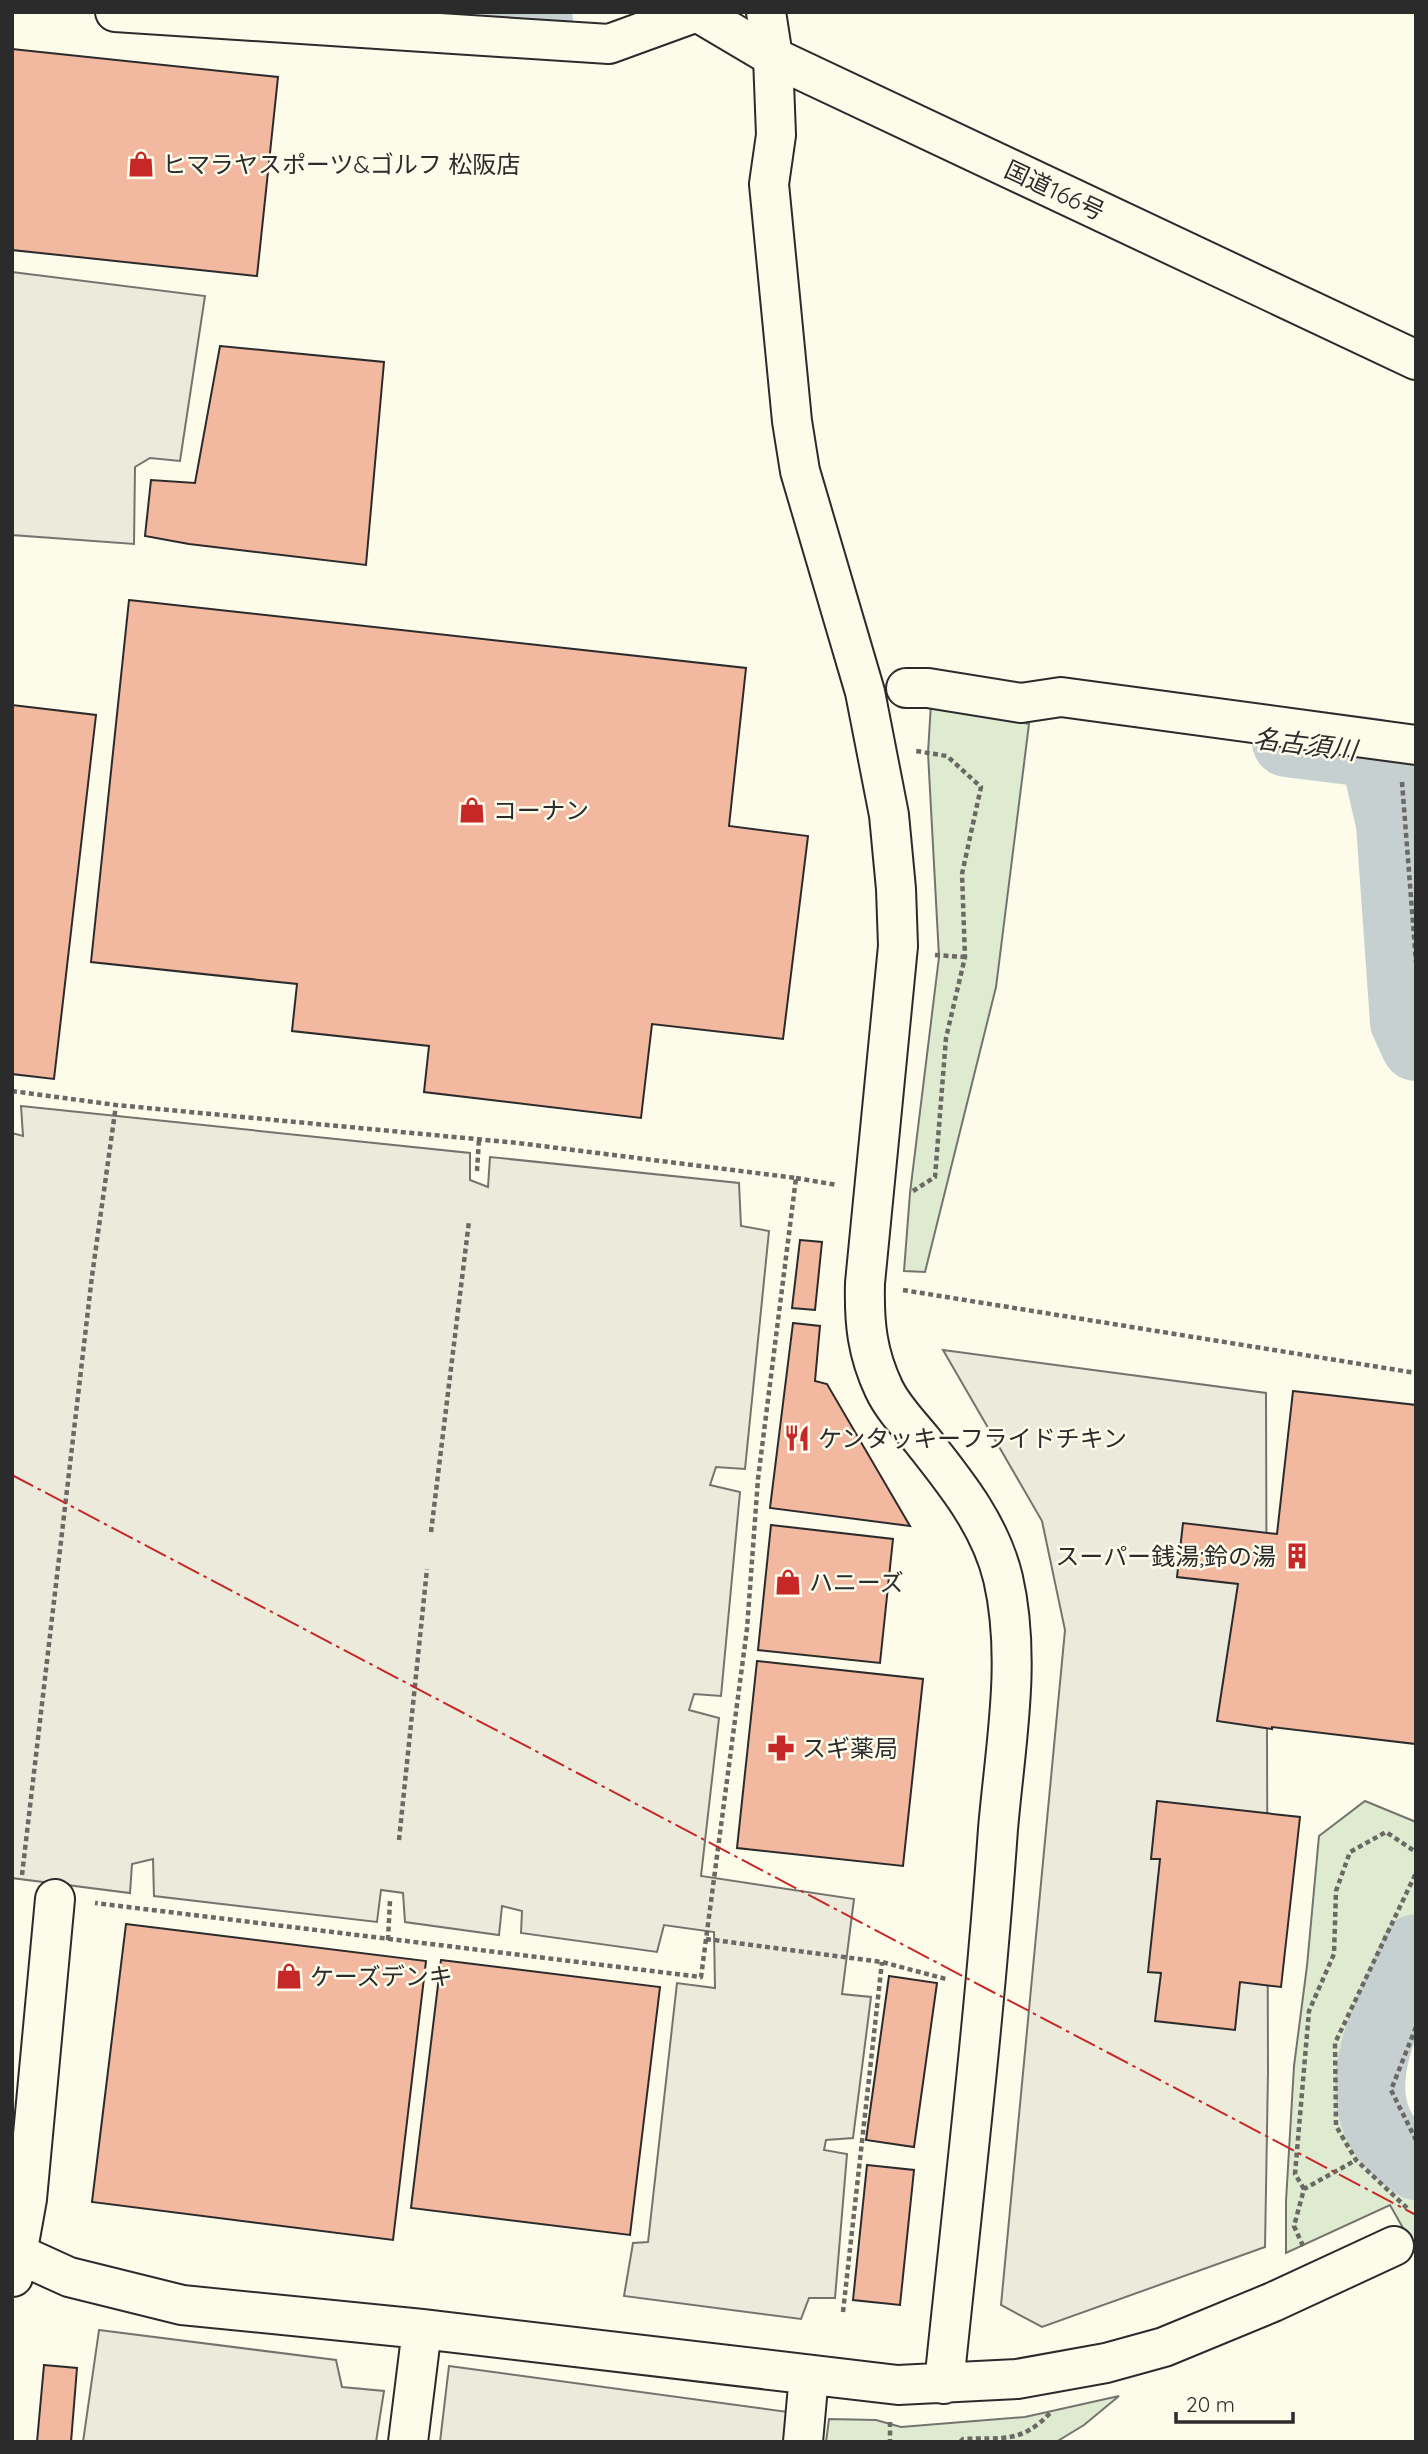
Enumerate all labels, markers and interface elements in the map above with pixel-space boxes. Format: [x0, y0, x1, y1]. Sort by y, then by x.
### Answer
shop icon: ヒマラヤスポーツ&ゴルフ 松阪店 [126, 149, 156, 179]
place label: ヒマラヤスポーツ&ゴルフ 松阪店 [162, 149, 520, 179]
street label: 国道166号 [1000, 154, 1110, 226]
water label: 名古須川 [1251, 721, 1362, 767]
shop icon: コーナン [457, 795, 487, 825]
place label: コーナン [493, 795, 589, 825]
restaurant icon: ケンタッキーフライドチキン [782, 1423, 812, 1453]
place label: ケンタッキーフライドチキン [818, 1423, 1127, 1453]
place label: スーパー銭湯;鈴の湯 [1055, 1541, 1276, 1571]
building icon: スーパー銭湯;鈴の湯 [1282, 1541, 1312, 1571]
shop icon: ハニーズ [773, 1567, 803, 1597]
place label: ハニーズ [809, 1567, 904, 1597]
pharmacy icon: スギ薬局 [766, 1733, 796, 1763]
place label: スギ薬局 [802, 1733, 898, 1763]
shop icon: ケーズデンキ [274, 1961, 304, 1991]
place label: ケーズデンキ [310, 1961, 453, 1991]
scale bar [1176, 2380, 1293, 2424]
text: 20 m [1186, 2391, 1235, 2417]

